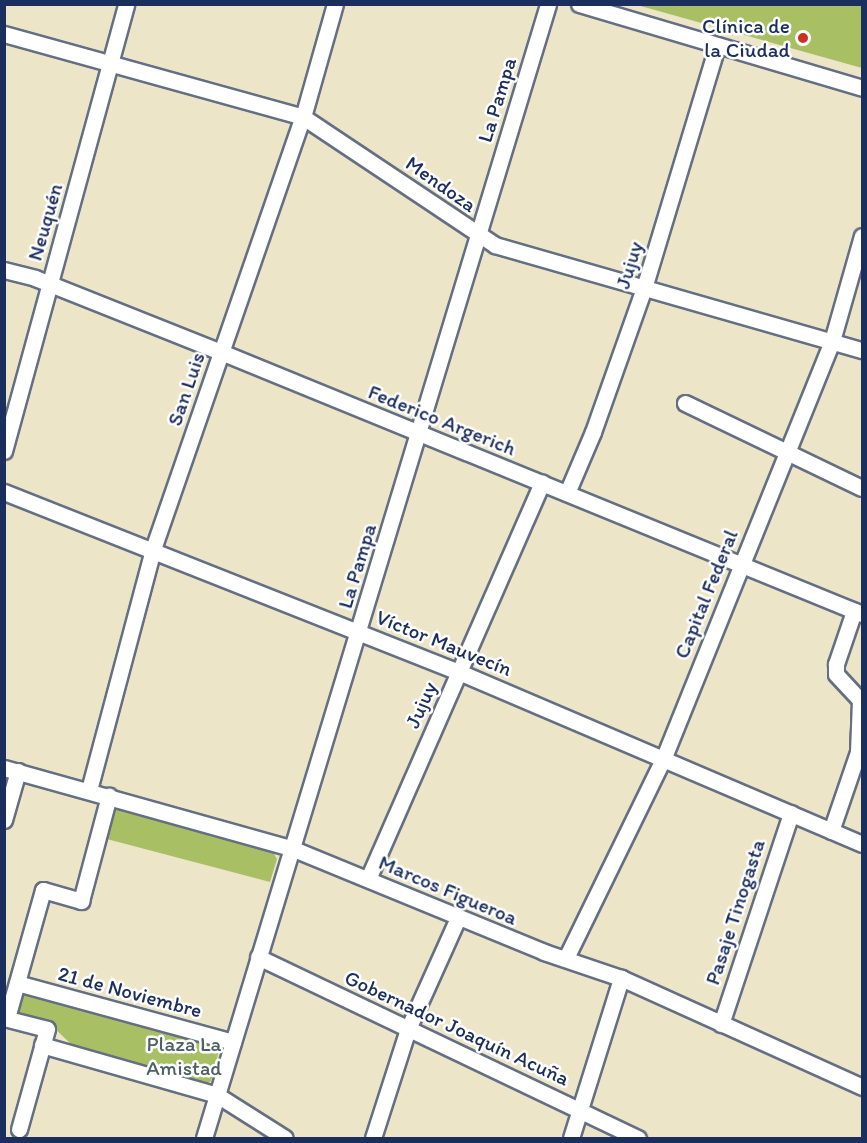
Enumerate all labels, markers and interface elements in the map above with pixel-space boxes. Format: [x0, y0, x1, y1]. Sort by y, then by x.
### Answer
place label: Clínica de la Ciudad [702, 13, 790, 63]
marker: Clínica de la Ciudad [794, 29, 812, 47]
street label: La Pampa [472, 55, 522, 145]
street label: Mendoza [401, 150, 481, 218]
street label: Neuquén [22, 180, 68, 264]
street label: Jujuy [610, 238, 648, 292]
street label: San Luis [162, 349, 210, 429]
street label: Federico Argerich [364, 379, 520, 461]
street label: La Pampa [332, 521, 382, 611]
street label: Capital Federal [669, 526, 743, 662]
street label: Víctor Mauvecín [372, 604, 516, 682]
street label: Jujuy [400, 678, 442, 732]
street label: Pasaje Tinogasta [700, 836, 770, 988]
street label: Marcos Figueroa [375, 850, 521, 930]
street label: 21 de Noviembre [55, 961, 205, 1023]
street label: Gobernador Joaquín Acuña [341, 965, 573, 1091]
park label: Plaza La Amistad [146, 1031, 222, 1081]

